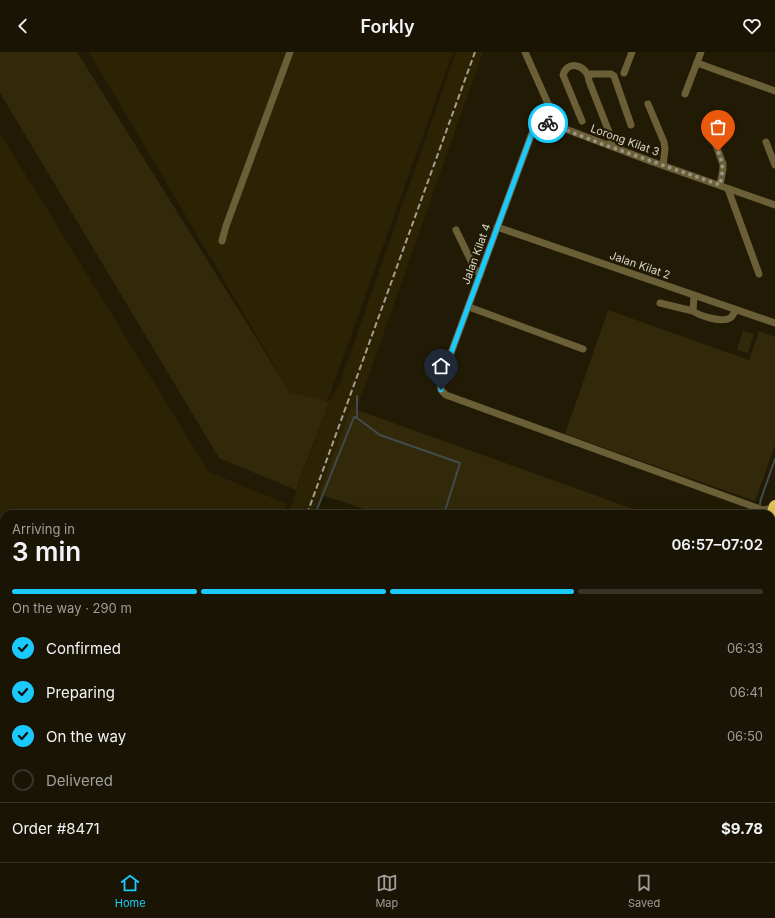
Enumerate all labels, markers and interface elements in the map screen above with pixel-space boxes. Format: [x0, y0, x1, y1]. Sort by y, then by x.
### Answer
icon: back [12, 15, 34, 37]
icon: heart [741, 15, 763, 37]
text: Forkly [360, 16, 415, 37]
courier [528, 103, 568, 143]
pin [701, 110, 735, 151]
icon: bike [537, 112, 559, 134]
icon: bag [707, 116, 729, 138]
street label: Lorong Kilat 3 [589, 121, 662, 159]
street label: Jalan Kilat 4 [459, 222, 493, 286]
street label: Jalan Kilat 2 [608, 248, 672, 282]
pin [424, 349, 458, 390]
icon: home [430, 355, 452, 377]
text: Arriving in [12, 521, 75, 537]
text: 06:57–07:02 [671, 535, 763, 554]
text: 3 min [12, 536, 81, 567]
text: On the way · 290 m [12, 600, 132, 616]
icon: check [12, 637, 34, 659]
text: Confirmed [46, 639, 121, 658]
text: 06:33 [727, 640, 763, 656]
icon: check [12, 681, 34, 703]
text: Preparing [46, 683, 115, 702]
text: 06:41 [730, 684, 763, 700]
icon: check [12, 725, 34, 747]
text: On the way [46, 727, 126, 746]
text: 06:50 [727, 728, 763, 744]
text: Delivered [46, 771, 113, 790]
text: Order #8471 [12, 819, 100, 838]
text: $9.78 [721, 819, 763, 838]
tab: Home [115, 872, 146, 910]
tab: Map [375, 872, 398, 910]
tab: Saved [628, 872, 660, 910]

